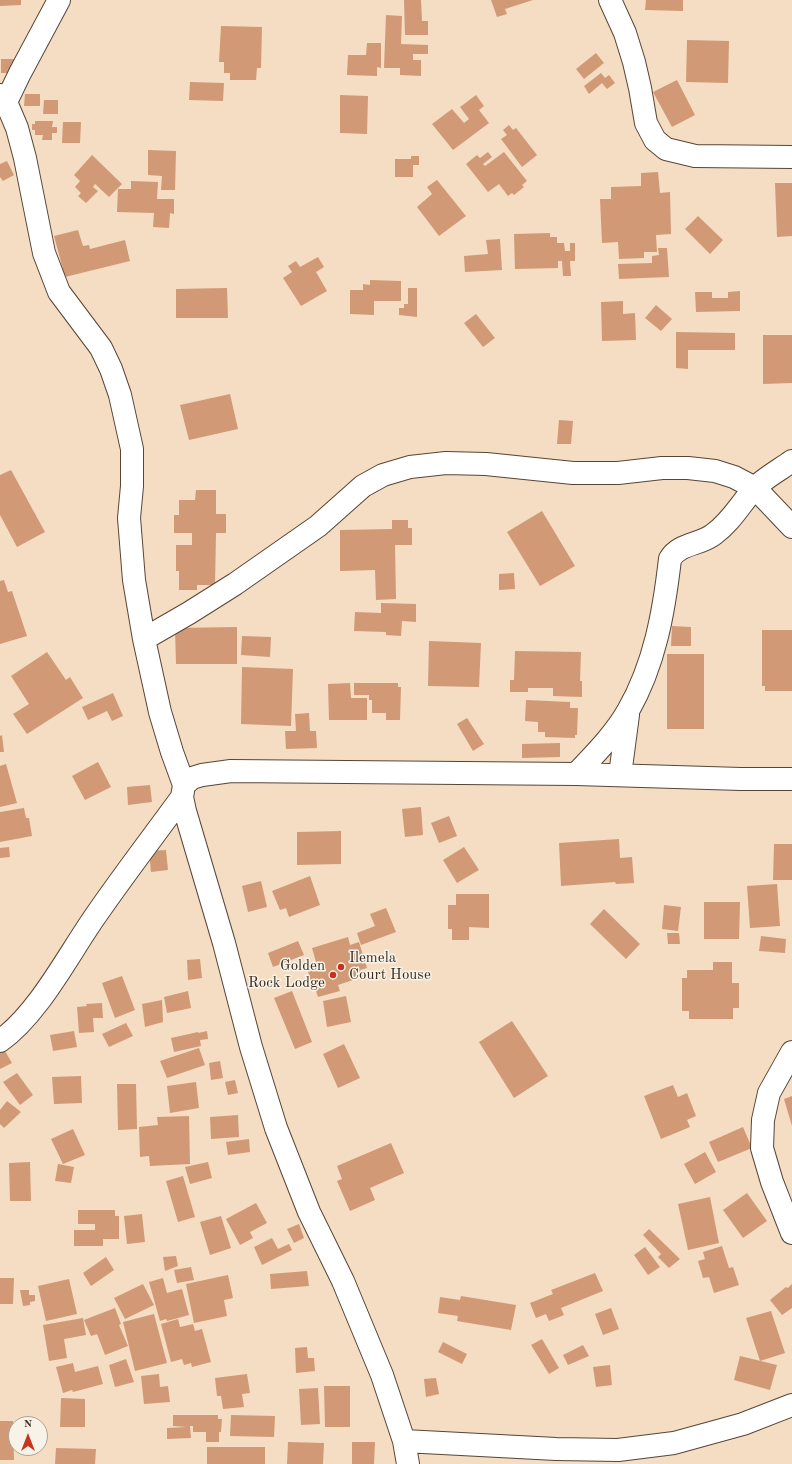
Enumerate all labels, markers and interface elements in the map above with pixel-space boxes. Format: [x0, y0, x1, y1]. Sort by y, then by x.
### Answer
place label: Ilemela Court House [349, 949, 431, 984]
place label: Golden Rock Lodge [248, 957, 325, 992]
marker: Ilemela Court House [336, 962, 346, 972]
marker: Golden Rock Lodge [328, 970, 338, 980]
north arrow [8, 1416, 48, 1456]
text: N [24, 1419, 32, 1430]

